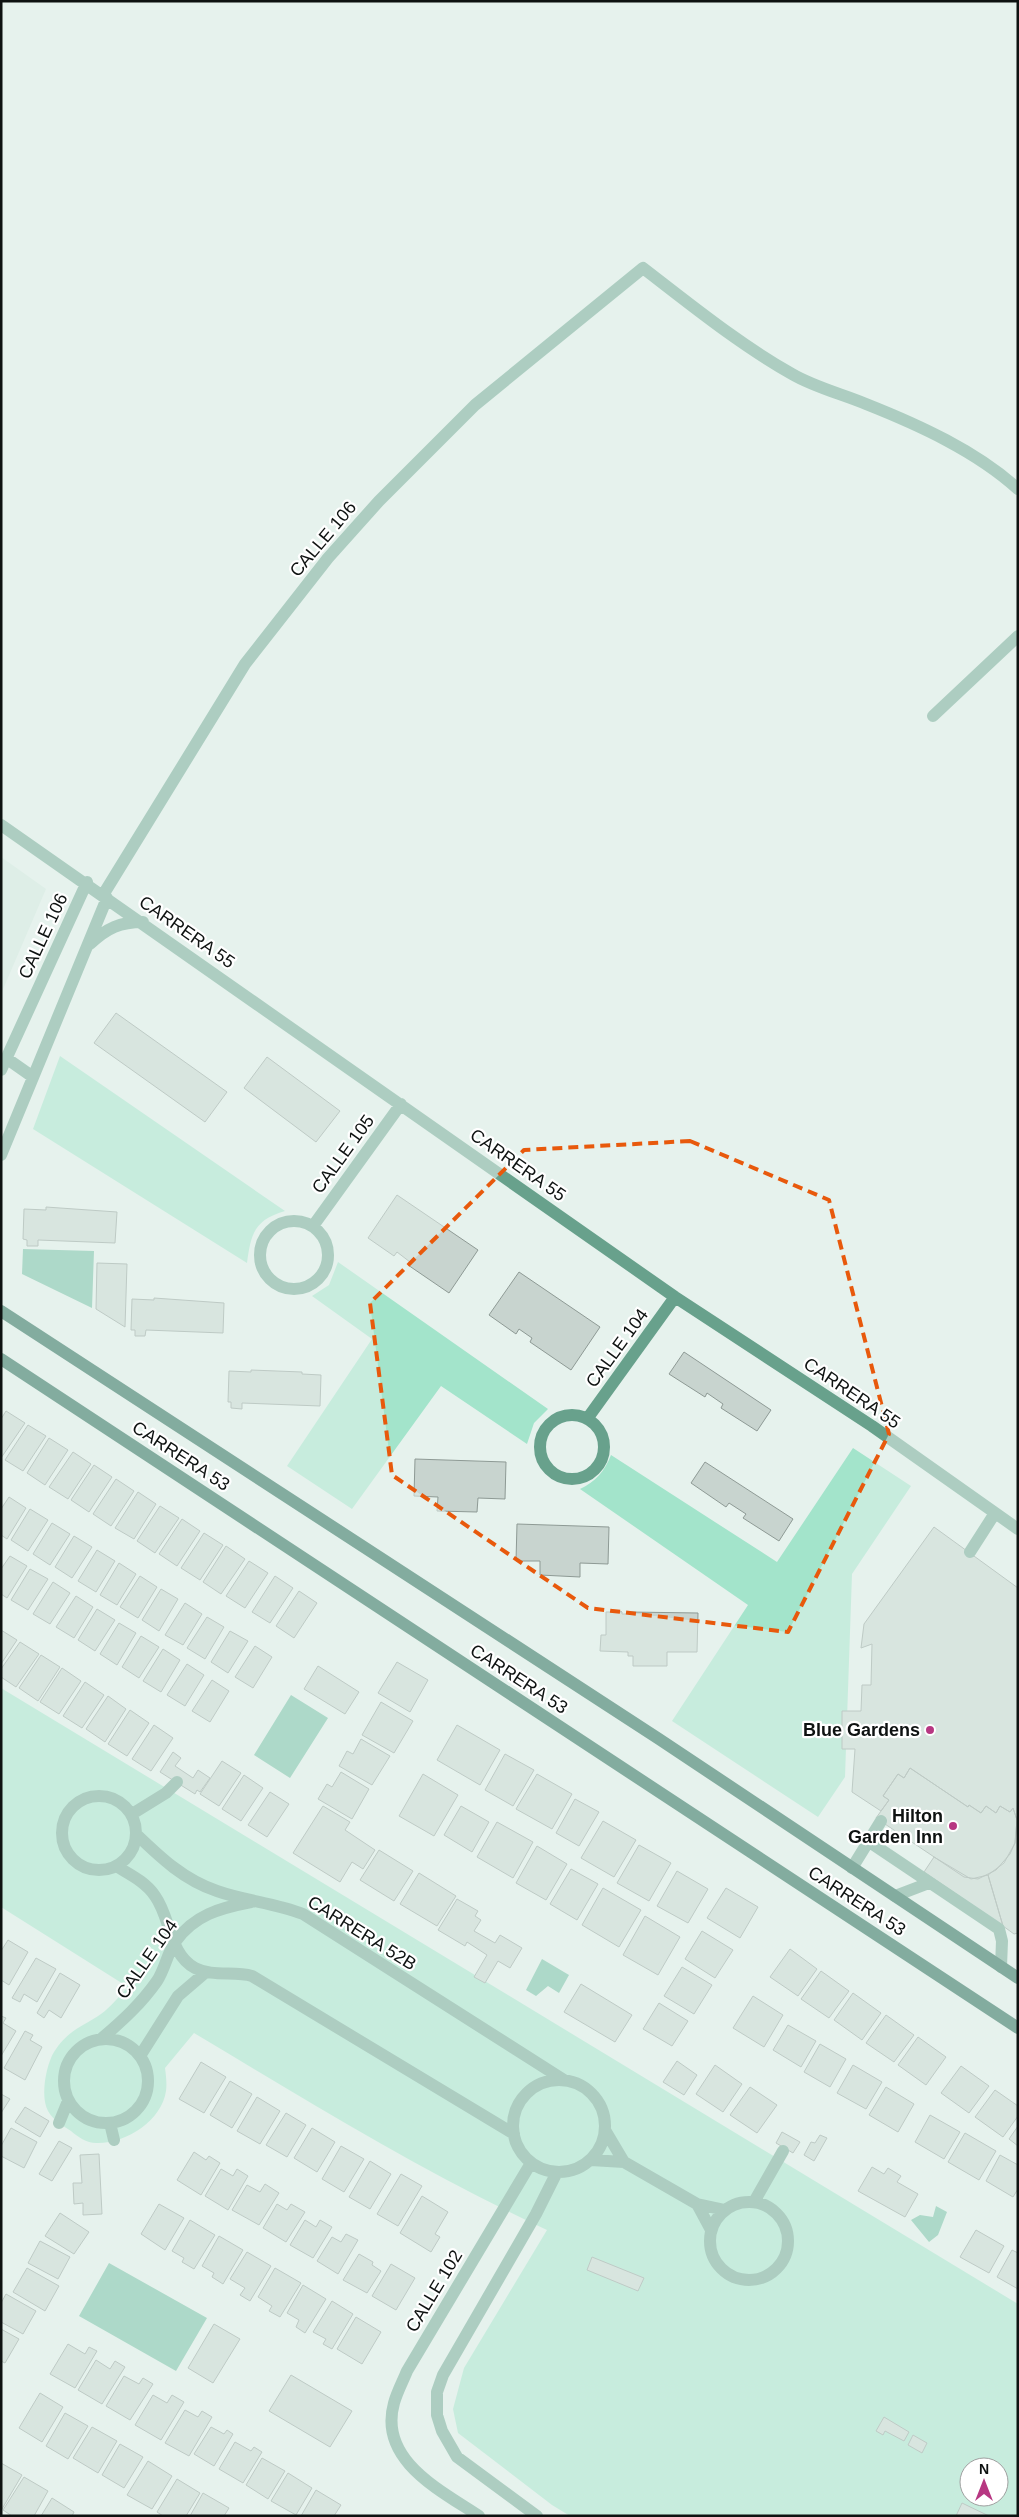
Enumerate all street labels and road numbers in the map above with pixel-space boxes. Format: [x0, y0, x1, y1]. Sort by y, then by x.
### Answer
street label: CALLE 106 [286, 497, 360, 581]
street label: CALLE 106 [14, 890, 72, 982]
street label: CARRERA 55 [135, 892, 239, 972]
street label: CALLE 105 [308, 1111, 378, 1197]
street label: CARRERA 55 [466, 1125, 570, 1205]
street label: CALLE 104 [582, 1305, 652, 1391]
street label: CARRERA 55 [800, 1353, 904, 1433]
street label: CARRERA 53 [129, 1417, 233, 1495]
street label: CARRERA 53 [467, 1640, 571, 1718]
street label: CARRERA 53 [805, 1862, 909, 1940]
street label: CARRERA 52B [304, 1892, 420, 1974]
street label: CALLE 104 [112, 1916, 182, 2002]
street label: CALLE 102 [402, 2246, 466, 2336]

